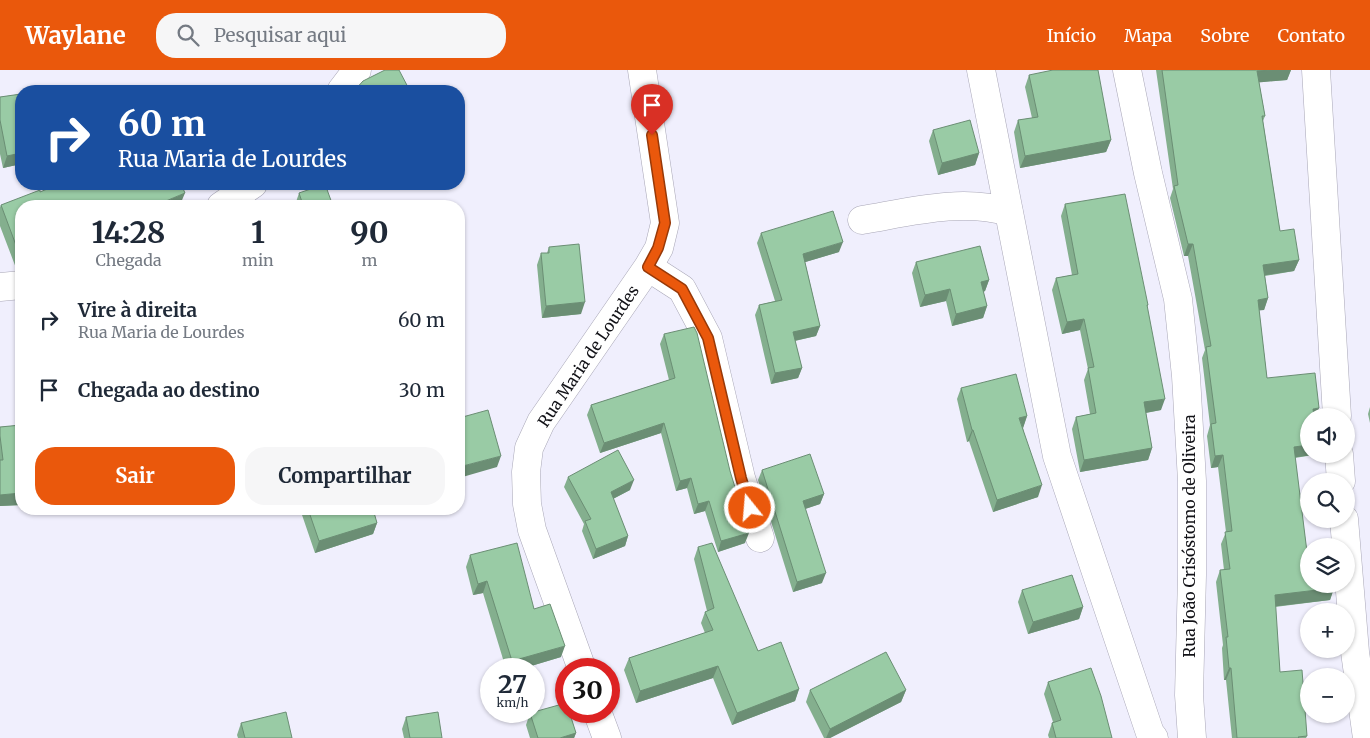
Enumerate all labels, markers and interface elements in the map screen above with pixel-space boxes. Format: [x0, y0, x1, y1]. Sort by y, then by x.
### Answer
search box [156, 13, 506, 58]
text: Waylane [25, 20, 126, 51]
icon: search [174, 21, 202, 49]
text: Pesquisar aqui [214, 23, 347, 47]
text: Início [1047, 24, 1096, 47]
text: Mapa [1124, 24, 1172, 47]
text: Sobre [1200, 24, 1250, 47]
text: Contato [1278, 24, 1345, 47]
pin [631, 84, 673, 135]
icon: arrive [638, 91, 666, 119]
text: 60 m [118, 102, 206, 146]
icon: right [35, 105, 100, 170]
text: Rua Maria de Lourdes [118, 145, 347, 173]
text: 14:28 [91, 213, 166, 251]
text: 1 [251, 213, 265, 251]
text: 90 [350, 213, 389, 251]
text: Chegada [95, 250, 162, 270]
text: min [242, 250, 274, 270]
text: m [361, 250, 377, 270]
street label: Rua Maria de Lourdes [533, 281, 643, 431]
text: Vire à direita [78, 298, 197, 322]
icon: right [35, 306, 63, 334]
text: 60 m [398, 308, 445, 332]
text: Rua Maria de Lourdes [78, 322, 245, 342]
icon: arrive [35, 376, 63, 404]
text: Chegada ao destino [78, 378, 260, 402]
text: 30 m [399, 378, 445, 402]
map controls [1300, 408, 1355, 723]
button: sound [1300, 408, 1355, 463]
street label: Rua João Crisóstomo de Oliveira [1179, 414, 1199, 658]
button: Sair [35, 447, 235, 505]
button: Compartilhar [245, 447, 445, 505]
button: search [1300, 473, 1355, 528]
position arrow [723, 481, 775, 533]
button: layers [1300, 538, 1355, 593]
button: + [1300, 603, 1355, 658]
speed limit sign: 30 [555, 658, 620, 723]
text: 27 [498, 668, 527, 700]
button: − [1300, 668, 1355, 723]
text: km/h [497, 695, 528, 710]

